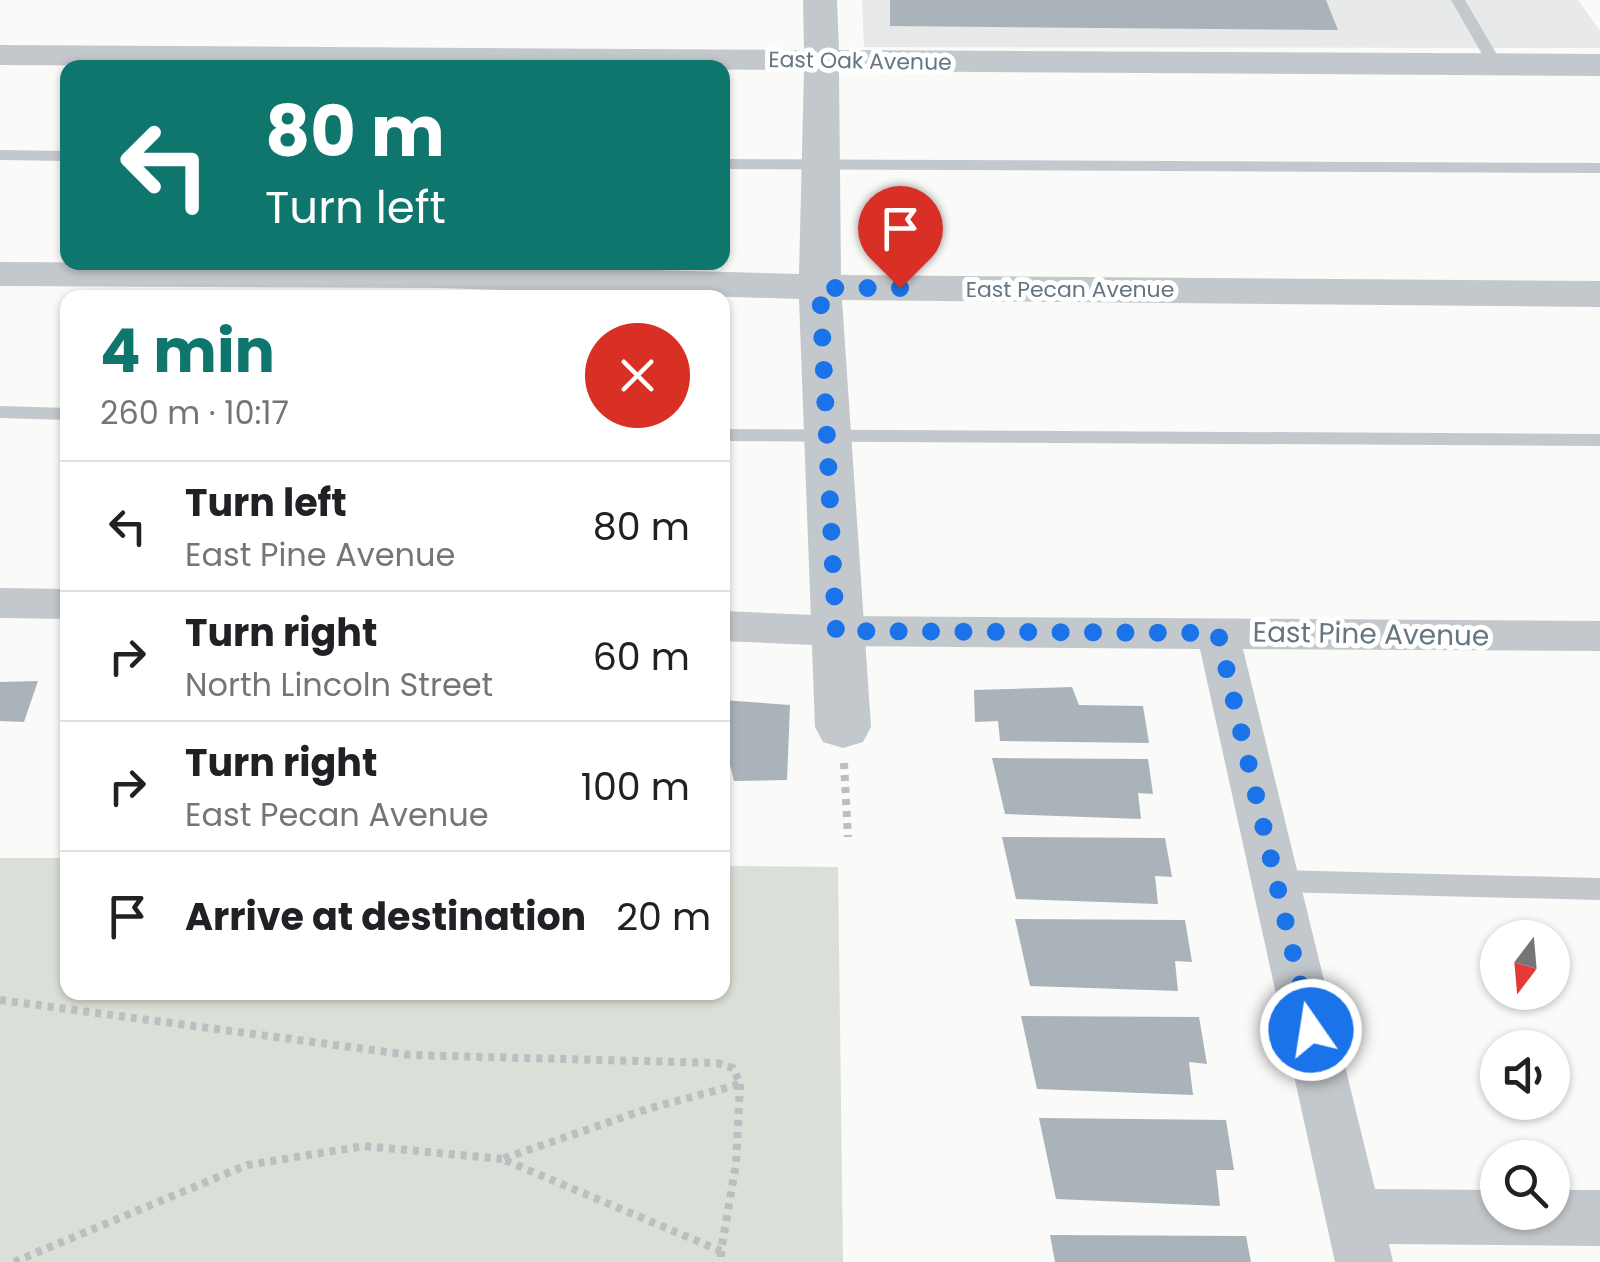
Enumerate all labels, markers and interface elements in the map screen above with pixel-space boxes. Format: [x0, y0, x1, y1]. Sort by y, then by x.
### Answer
street label: East Oak Avenue [768, 44, 952, 78]
text: 80 m [265, 82, 445, 181]
icon: left [100, 100, 230, 230]
text: Turn left [265, 176, 446, 239]
pin [858, 186, 943, 289]
icon: arrive [873, 201, 928, 256]
street label: East Pecan Avenue [966, 274, 1174, 305]
text: 4 min [100, 309, 275, 393]
button: close [585, 323, 690, 428]
text: 260 m · 10:17 [100, 390, 289, 435]
text: Turn left [185, 476, 347, 529]
icon: left [100, 499, 155, 554]
text: 80 m [593, 500, 690, 553]
text: East Pine Avenue [185, 532, 455, 577]
text: Turn right [185, 606, 377, 659]
street label: East Pine Avenue [1252, 612, 1490, 656]
icon: right [100, 629, 155, 684]
text: 60 m [593, 630, 690, 683]
text: North Lincoln Street [185, 662, 493, 707]
text: Turn right [185, 736, 377, 789]
icon: right [100, 759, 155, 814]
text: 100 m [581, 760, 690, 813]
text: East Pecan Avenue [185, 792, 489, 837]
icon: arrive [100, 889, 155, 944]
text: Arrive at destination [185, 890, 586, 943]
text: 20 m [616, 890, 711, 943]
north arrow [1480, 920, 1570, 1010]
map controls [1480, 920, 1570, 1230]
position arrow [1259, 978, 1363, 1082]
button: sound [1480, 1030, 1570, 1120]
button: search [1480, 1140, 1570, 1230]

